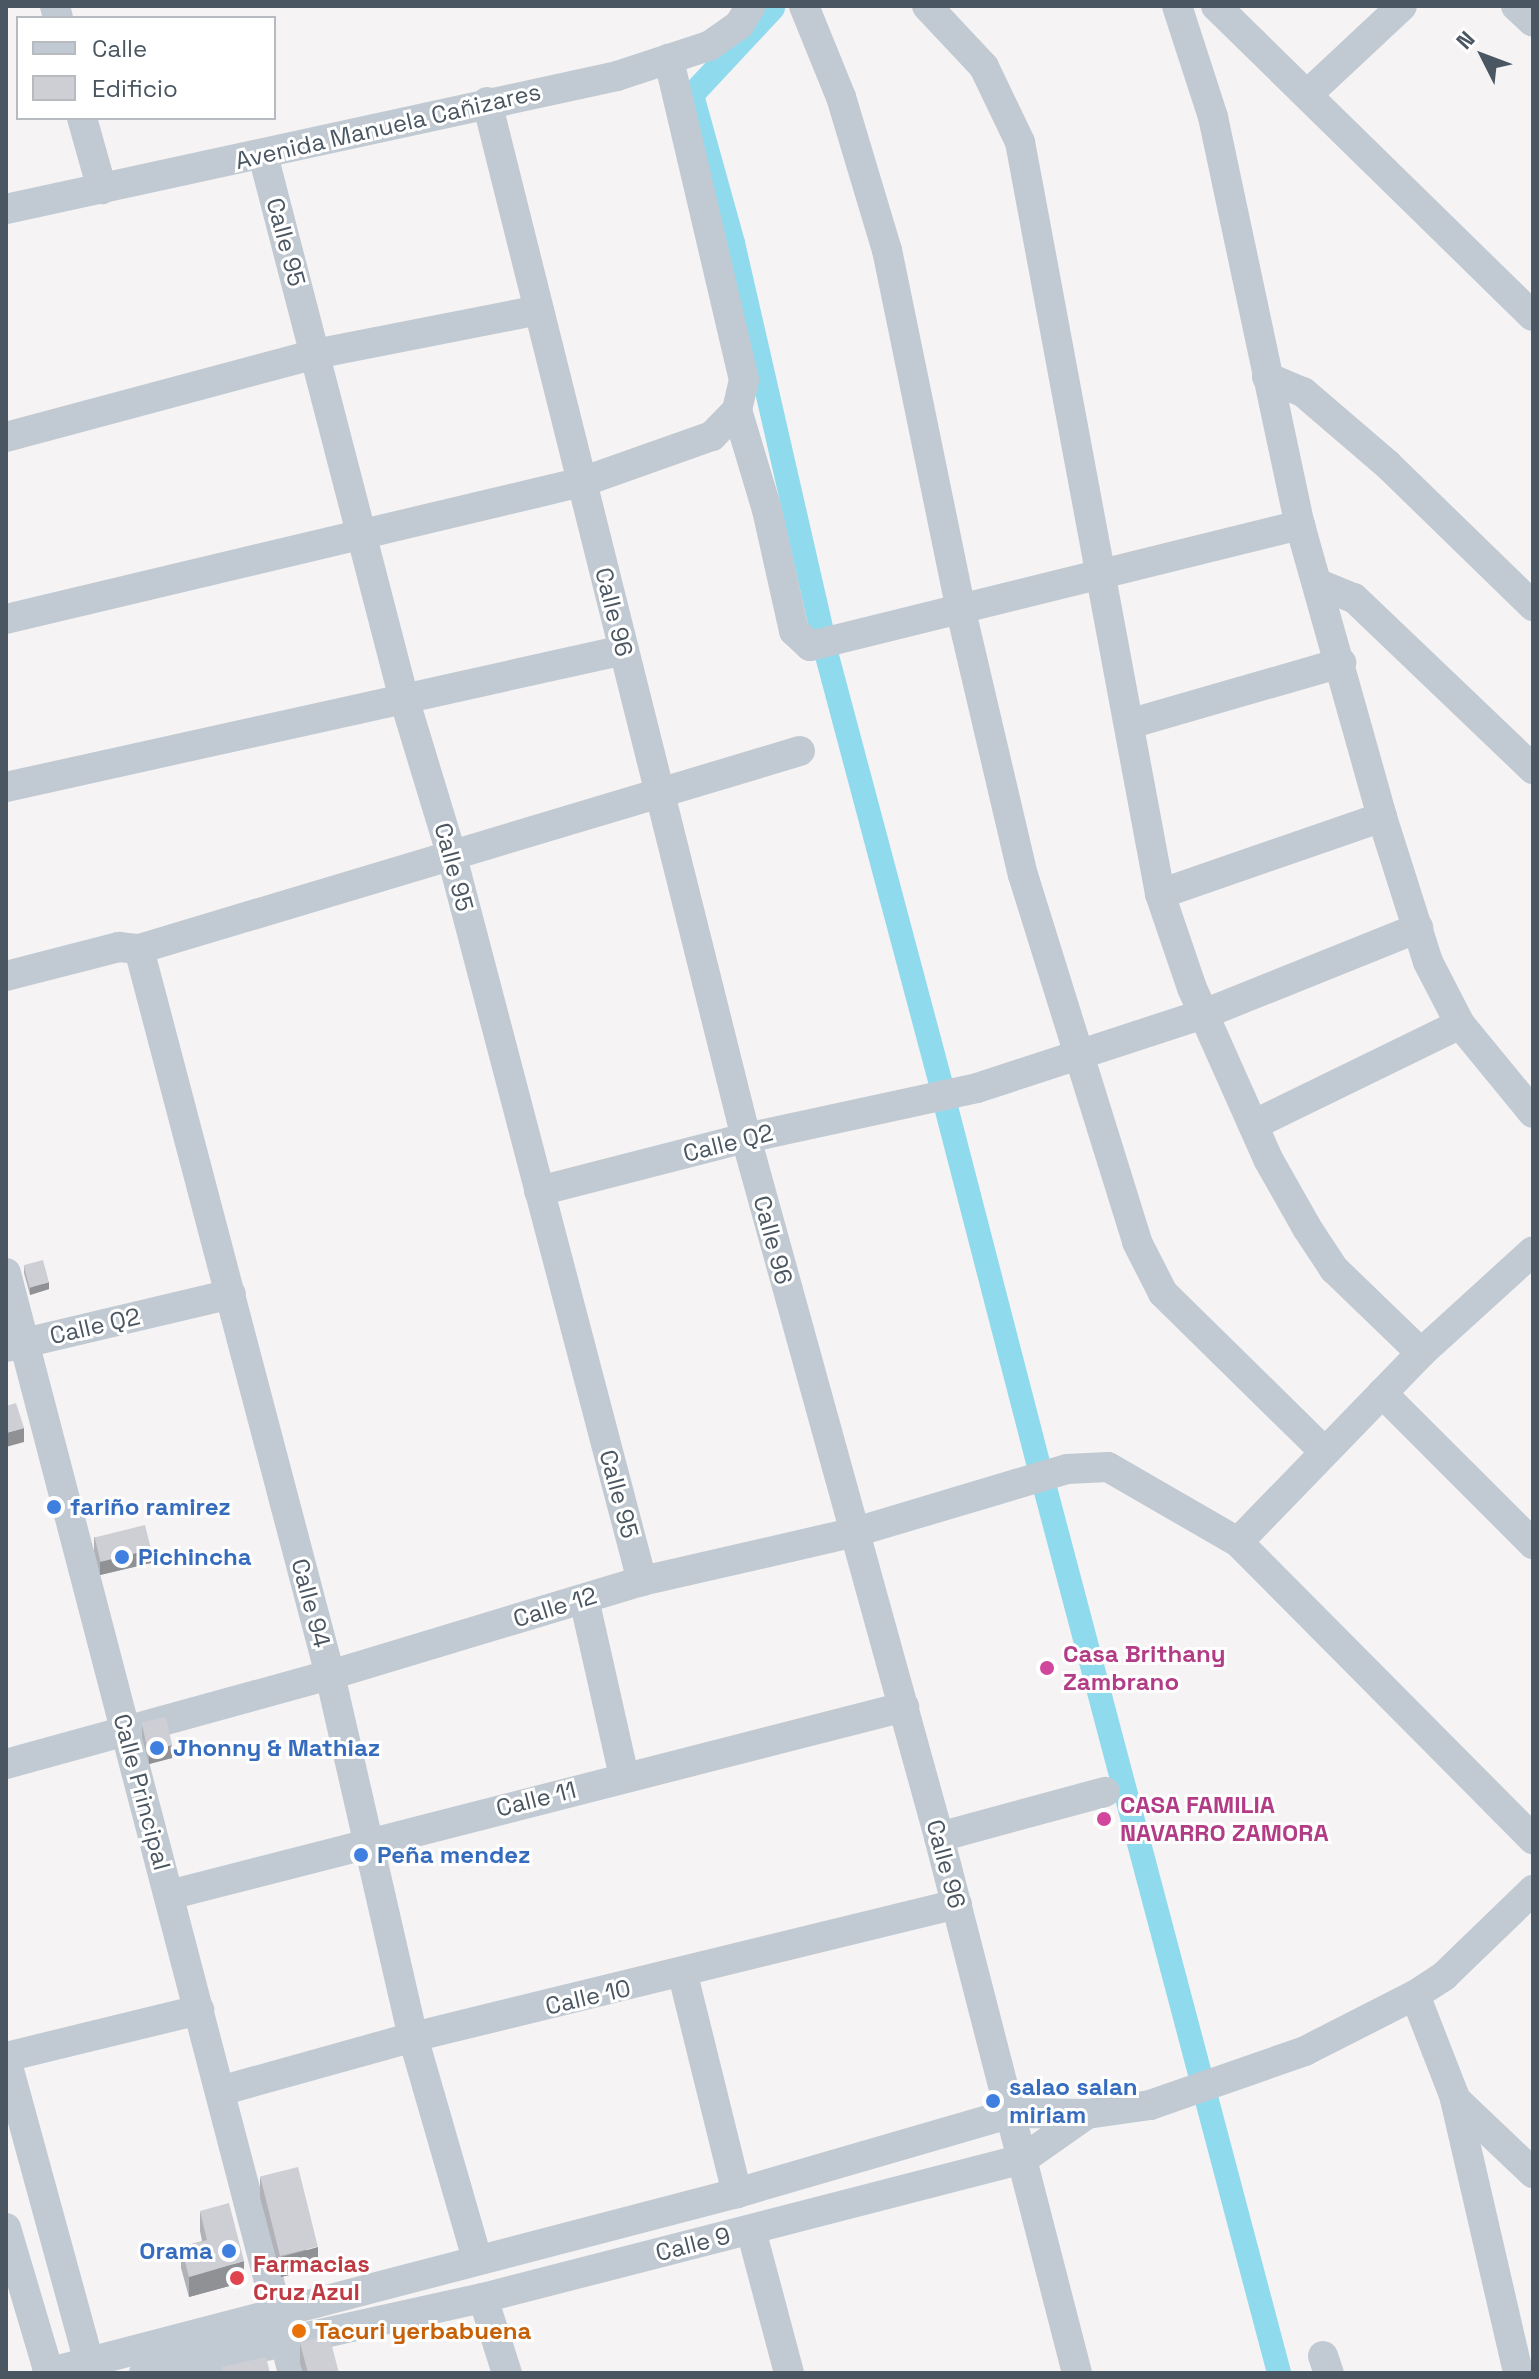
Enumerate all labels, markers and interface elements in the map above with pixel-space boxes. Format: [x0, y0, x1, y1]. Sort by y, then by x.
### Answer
legend [16, 16, 276, 120]
north arrow [1443, 16, 1523, 96]
text: N [1450, 25, 1481, 55]
text: Calle [92, 33, 147, 64]
text: Edificio [92, 73, 178, 104]
street label: Avenida Manuela Cañizares [232, 77, 544, 175]
street label: Calle 95 [260, 195, 312, 289]
street label: Calle 96 [589, 565, 639, 659]
street label: Calle 95 [428, 820, 480, 914]
street label: Calle Q2 [680, 1118, 776, 1168]
street label: Calle 96 [747, 1192, 799, 1288]
street label: Calle Q2 [47, 1302, 143, 1350]
street label: Calle 95 [593, 1447, 645, 1541]
place label: fariño ramirez [70, 1493, 231, 1521]
marker: fariño ramirez [45, 1498, 63, 1516]
place label: Pichincha [138, 1543, 252, 1571]
marker: Pichincha [113, 1548, 131, 1566]
street label: Calle 94 [285, 1555, 337, 1651]
street label: Calle 12 [510, 1581, 600, 1633]
place label: Casa Brithany Zambrano [1063, 1640, 1225, 1696]
marker: Casa Brithany Zambrano [1038, 1659, 1056, 1677]
street label: Calle Principal [107, 1711, 177, 1873]
place label: Jhonny & Mathiaz [173, 1734, 380, 1762]
marker: Jhonny & Mathiaz [148, 1739, 166, 1757]
street label: Calle 11 [493, 1775, 579, 1823]
place label: CASA FAMILIA NAVARRO ZAMORA [1120, 1791, 1329, 1847]
marker: CASA FAMILIA NAVARRO ZAMORA [1095, 1810, 1113, 1828]
street label: Calle 96 [920, 1816, 972, 1912]
place label: Peña mendez [377, 1841, 530, 1869]
marker: Peña mendez [352, 1846, 370, 1864]
street label: Calle 10 [542, 1973, 634, 2021]
place label: salao salan miriam [1009, 2073, 1138, 2129]
marker: salao salan miriam [984, 2092, 1002, 2110]
street label: Calle 9 [653, 2221, 733, 2267]
place label: Orama [139, 2237, 213, 2265]
marker: Orama [220, 2242, 238, 2260]
place label: Farmacias Cruz Azul [253, 2250, 370, 2306]
marker: Farmacias Cruz Azul [228, 2269, 246, 2287]
place label: Tacuri yerbabuena [315, 2317, 531, 2345]
marker: Tacuri yerbabuena [290, 2322, 308, 2340]

